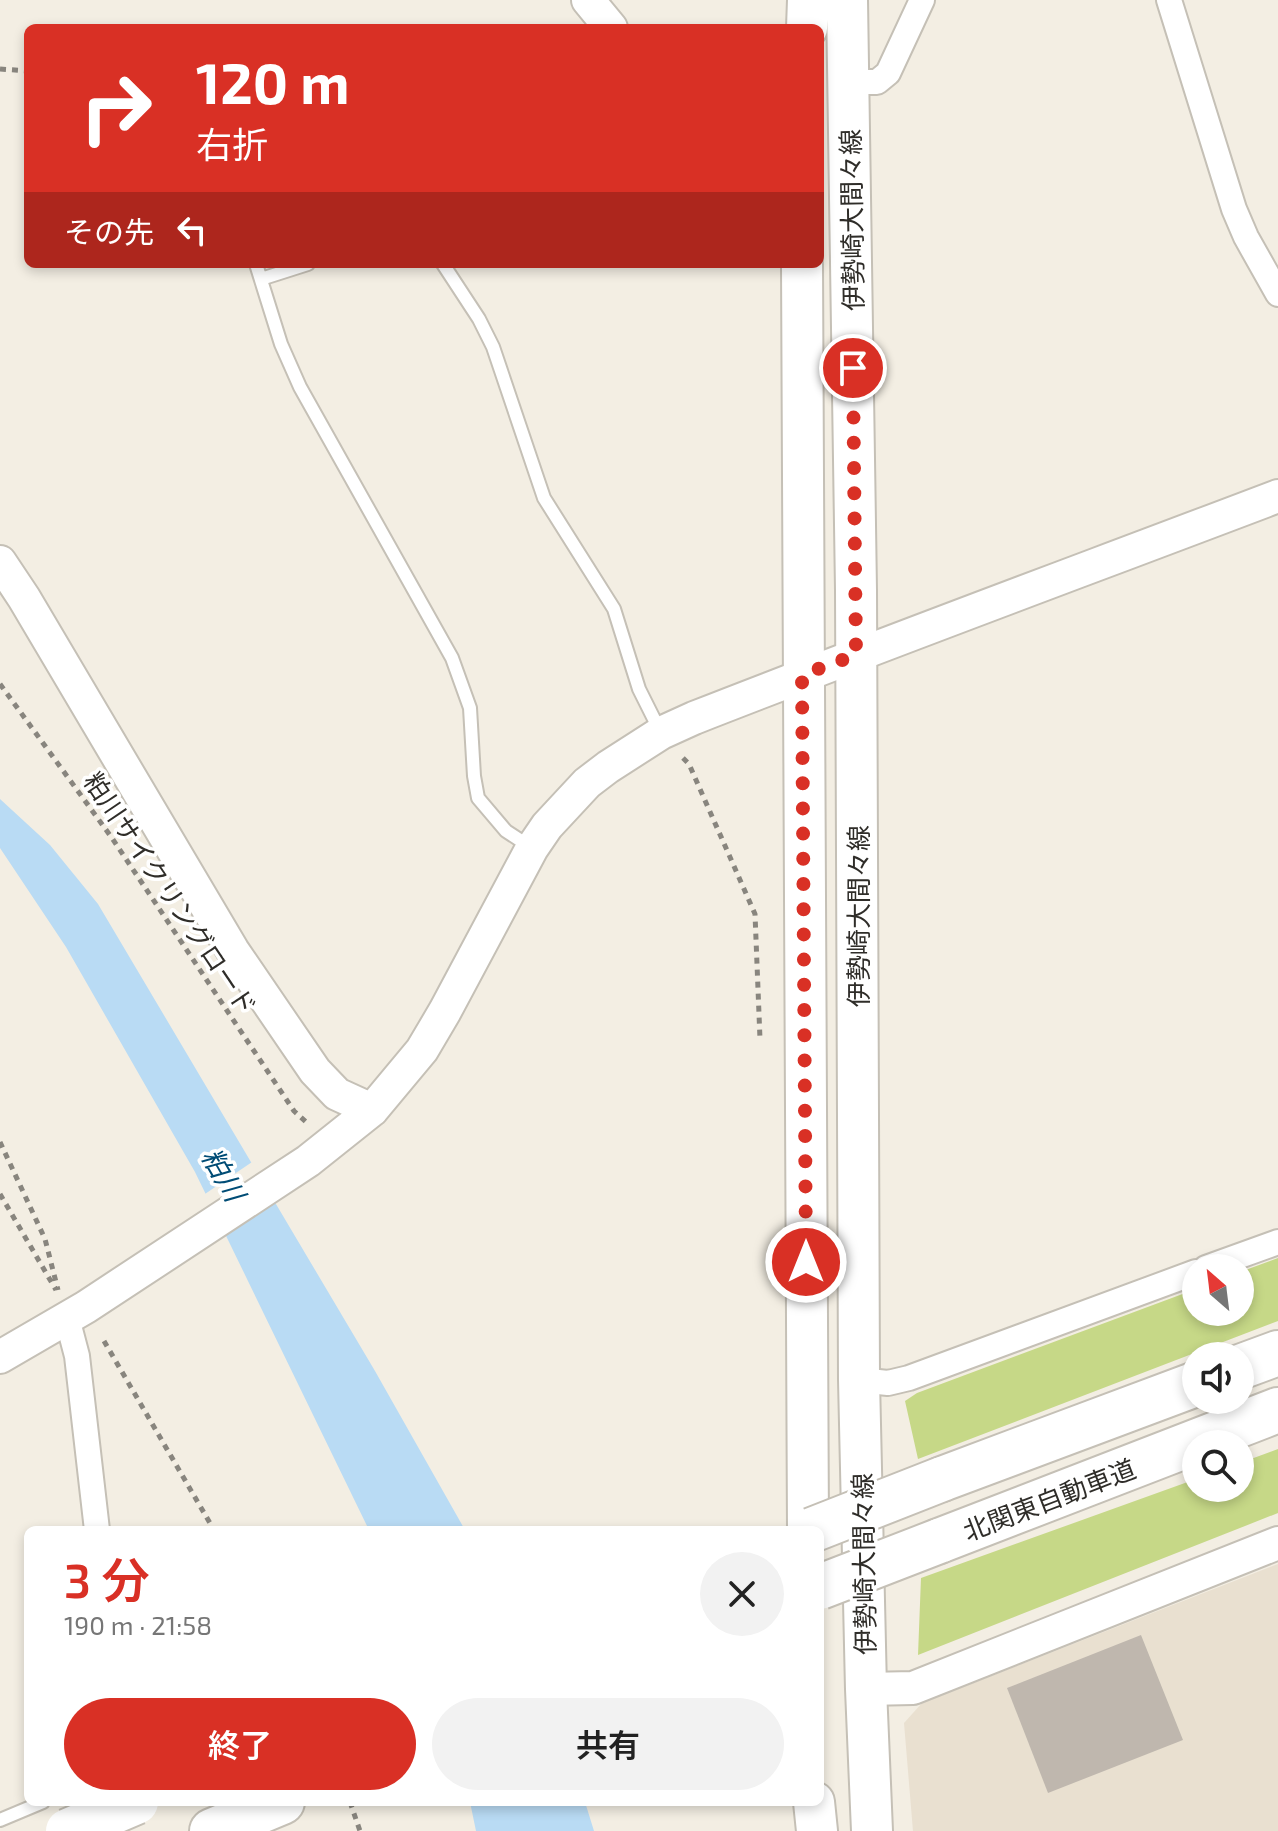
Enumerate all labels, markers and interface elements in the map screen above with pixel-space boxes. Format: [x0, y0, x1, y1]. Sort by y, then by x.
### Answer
text: 120 m [196, 48, 350, 115]
icon: right [64, 56, 168, 160]
text: 右折 [196, 122, 268, 165]
street label: 伊勢崎大間々線 [834, 129, 868, 311]
icon: left [170, 208, 214, 252]
text: その先 [64, 213, 154, 249]
pin [819, 334, 887, 402]
icon: arrive [831, 346, 875, 390]
street label: 粕川サイクリングロード [78, 766, 264, 1020]
street label: 伊勢崎大間々線 [842, 825, 873, 1007]
water label: 粕川 [195, 1141, 254, 1209]
position arrow [764, 1220, 848, 1304]
north arrow [1182, 1254, 1254, 1326]
map controls [1182, 1254, 1254, 1502]
button: sound [1182, 1342, 1254, 1414]
button: search [1182, 1430, 1254, 1502]
street label: 北関東自動車道 [958, 1452, 1140, 1546]
street label: 伊勢崎大間々線 [846, 1473, 880, 1655]
text: 3 分 [64, 1550, 150, 1608]
button: close [700, 1552, 784, 1636]
text: 190 m · 21:58 [64, 1609, 212, 1640]
button: 終了 [64, 1698, 416, 1790]
button: 共有 [432, 1698, 784, 1790]

